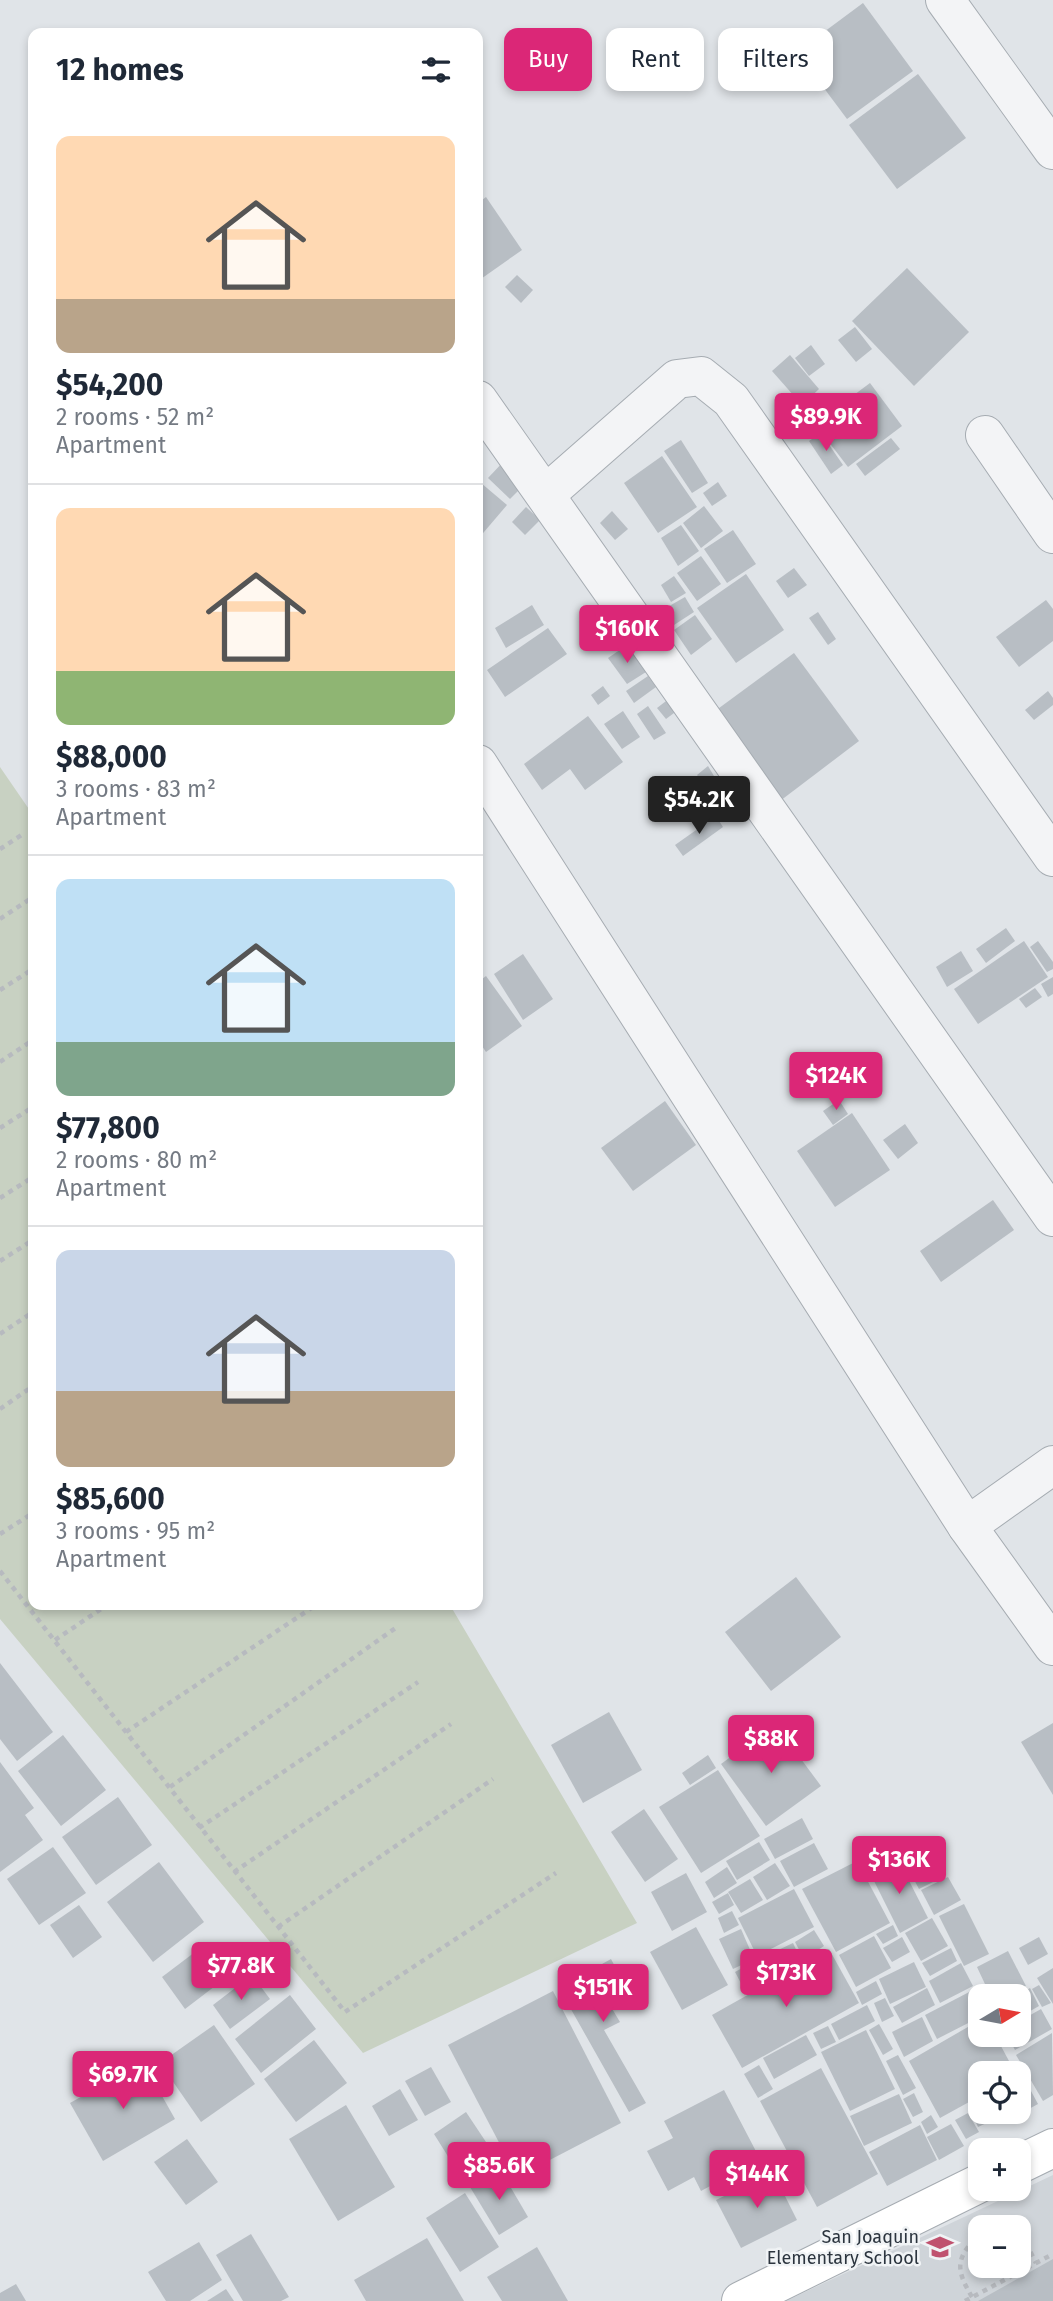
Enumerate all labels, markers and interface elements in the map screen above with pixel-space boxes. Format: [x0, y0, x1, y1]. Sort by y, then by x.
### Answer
chip: Buy [504, 28, 592, 91]
chip: Rent [606, 28, 704, 91]
chip: Filters [718, 28, 833, 91]
icon: filters [417, 51, 455, 89]
text: 12 homes [56, 52, 184, 88]
icon: home [193, 182, 319, 308]
text: $54,200 [56, 367, 163, 403]
pin: $89.9K [769, 393, 883, 453]
text: $89.9K [791, 402, 861, 430]
text: 2 rooms · 52 m² [56, 403, 214, 431]
text: Apartment [56, 431, 166, 459]
icon: home [193, 554, 319, 680]
pin: $160K [578, 606, 676, 665]
text: $160K [595, 614, 659, 642]
text: $88,000 [56, 739, 167, 775]
text: 3 rooms · 83 m² [56, 775, 216, 803]
pin: $54.2K [642, 776, 756, 836]
text: $54.2K [664, 785, 734, 813]
text: Apartment [56, 803, 166, 831]
icon: home [193, 925, 319, 1051]
pin: $124K [787, 1052, 885, 1112]
text: $124K [805, 1061, 867, 1089]
text: $77,800 [56, 1110, 160, 1146]
text: 2 rooms · 80 m² [56, 1146, 217, 1174]
text: Apartment [56, 1174, 166, 1202]
icon: home [193, 1296, 319, 1422]
text: $85,600 [56, 1481, 165, 1517]
text: 3 rooms · 95 m² [56, 1517, 215, 1545]
text: Apartment [56, 1545, 166, 1573]
pin: $88K [730, 1716, 812, 1775]
text: $88K [744, 1724, 798, 1752]
pin: $136K [850, 1836, 948, 1896]
text: $136K [868, 1845, 930, 1873]
pin: $77.8K [184, 1942, 298, 2002]
pin: $173K [737, 1950, 835, 2009]
text: $77.8K [207, 1951, 275, 1979]
text: $173K [756, 1958, 816, 1986]
pin: $151K [554, 1965, 652, 2024]
text: $151K [574, 1973, 632, 2001]
north arrow [968, 1984, 1031, 2048]
map controls [968, 1984, 1031, 2278]
pin: $69.7K [66, 2052, 180, 2111]
text: $69.7K [89, 2060, 157, 2088]
button: locate [968, 2061, 1031, 2124]
button: + [968, 2138, 1031, 2201]
pin: $85.6K [442, 2142, 556, 2202]
pin: $144K [708, 2150, 806, 2210]
text: $85.6K [463, 2151, 535, 2179]
text: $144K [725, 2159, 789, 2187]
button: − [968, 2215, 1031, 2278]
place label: San Joaquin Elementary School [767, 2226, 919, 2269]
school or university icon: San Joaquin Elementary School [925, 2232, 955, 2262]

